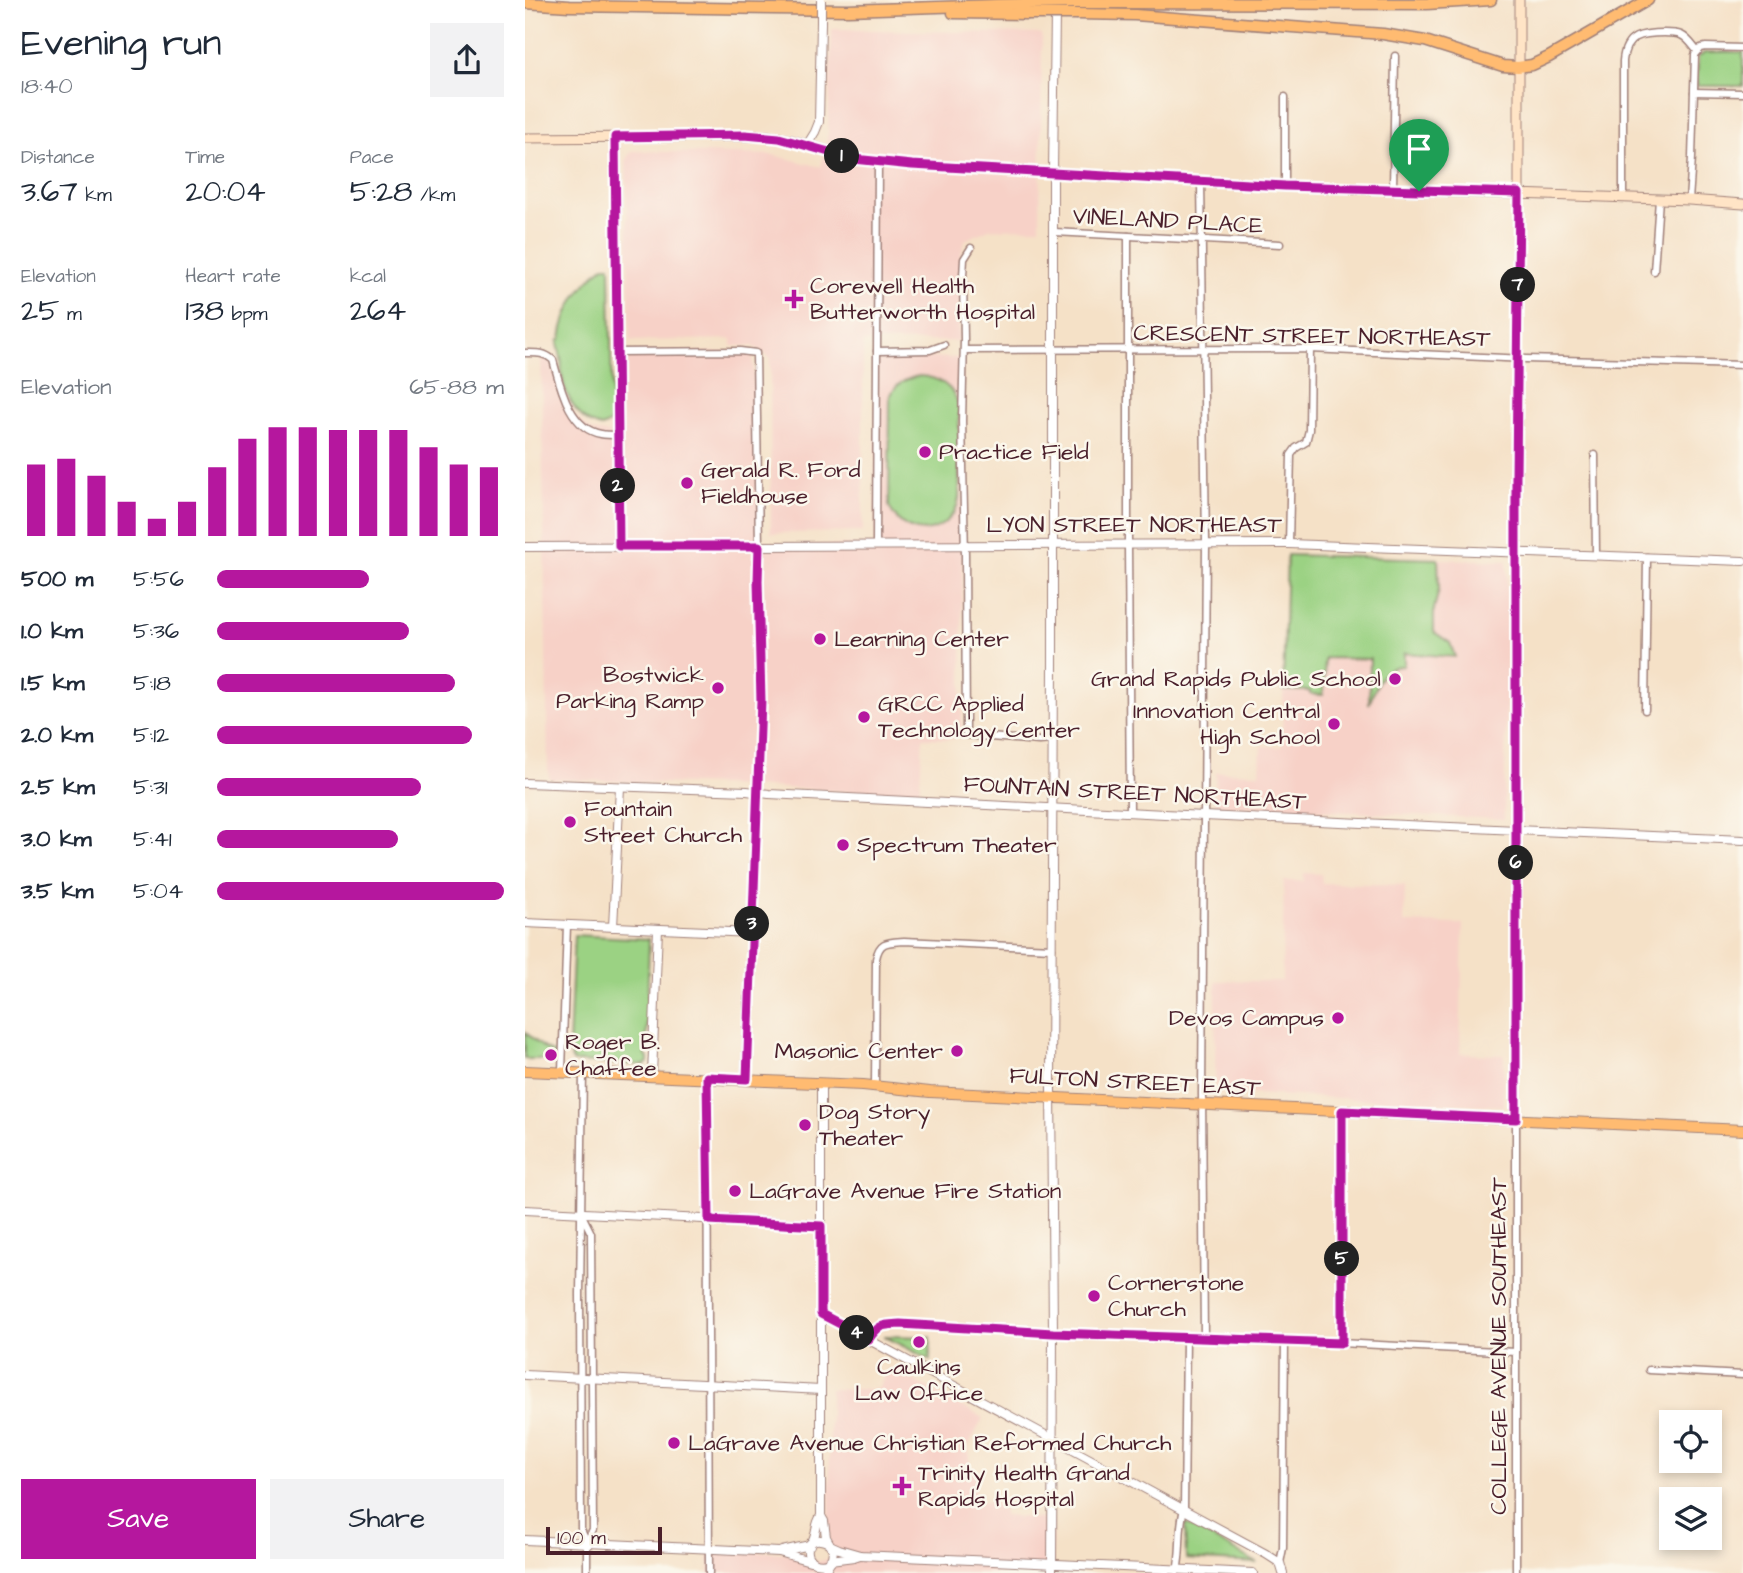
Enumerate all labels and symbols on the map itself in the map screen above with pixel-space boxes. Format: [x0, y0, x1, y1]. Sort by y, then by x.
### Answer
pin [1389, 119, 1449, 191]
pin: 1 [825, 138, 859, 174]
street label: VINELAND PLACE [1072, 200, 1264, 242]
pin: 7 [1501, 268, 1535, 302]
place label: Corewell Health Butterworth Hospital [810, 270, 1035, 328]
marker: Corewell Health Butterworth Hospital [784, 289, 804, 309]
street label: CRESCENT STREET NORTHEAST [1133, 317, 1491, 355]
place label: Practice Field [939, 436, 1089, 468]
marker: Practice Field [917, 444, 933, 460]
place label: Gerald R. Ford Fieldhouse [701, 454, 861, 512]
pin: 2 [601, 468, 635, 504]
marker: Gerald R. Ford Fieldhouse [679, 475, 695, 491]
street label: LYON STREET NORTHEAST [986, 509, 1282, 541]
place label: Learning Center [834, 623, 1009, 656]
marker: Learning Center [812, 631, 828, 647]
place label: Bostwick Parking Ramp [556, 659, 704, 718]
place label: Grand Rapids Public School [1091, 663, 1381, 695]
marker: Grand Rapids Public School [1387, 671, 1403, 687]
marker: Bostwick Parking Ramp [710, 680, 726, 696]
place label: GRCC Applied Technology Center [878, 688, 1080, 747]
place label: Innovation Central High School [1133, 695, 1320, 754]
marker: GRCC Applied Technology Center [856, 709, 872, 725]
marker: Innovation Central High School [1326, 716, 1342, 732]
street label: FOUNTAIN STREET NORTHEAST [963, 768, 1308, 818]
place label: Fountain Street Church [584, 793, 743, 851]
marker: Fountain Street Church [562, 814, 578, 830]
place label: Spectrum Theater [857, 829, 1057, 861]
marker: Spectrum Theater [835, 837, 851, 853]
pin: 6 [1499, 846, 1534, 880]
pin: 3 [735, 906, 769, 942]
place label: Devos Campus [1169, 1002, 1324, 1034]
marker: Devos Campus [1330, 1010, 1346, 1026]
place label: Roger B. Chaffee [565, 1026, 660, 1084]
place label: Masonic Center [774, 1035, 943, 1067]
marker: Masonic Center [949, 1043, 965, 1059]
marker: Roger B. Chaffee [543, 1047, 559, 1063]
street label: FULTON STREET EAST [1008, 1059, 1262, 1105]
place label: Dog Story Theater [819, 1096, 931, 1154]
marker: Dog Story Theater [797, 1117, 813, 1133]
place label: LaGrave Avenue Fire Station [749, 1175, 1061, 1207]
street label: COLLEGE AVENUE SOUTHEAST [1483, 1177, 1515, 1515]
marker: LaGrave Avenue Fire Station [727, 1183, 743, 1199]
pin: 5 [1325, 1242, 1359, 1276]
place label: Cornerstone Church [1108, 1267, 1244, 1325]
marker: Cornerstone Church [1086, 1288, 1102, 1304]
pin: 4 [839, 1316, 875, 1350]
marker: Caulkins Law Office [911, 1334, 927, 1350]
place label: Caulkins Law Office [855, 1351, 983, 1409]
place label: LaGrave Avenue Christian Reformed Church [688, 1427, 1172, 1459]
marker: LaGrave Avenue Christian Reformed Church [666, 1435, 682, 1451]
place label: Trinity Health Grand Rapids Hospital [918, 1457, 1130, 1515]
marker: Trinity Health Grand Rapids Hospital [892, 1476, 912, 1496]
scale bar [546, 1524, 661, 1556]

